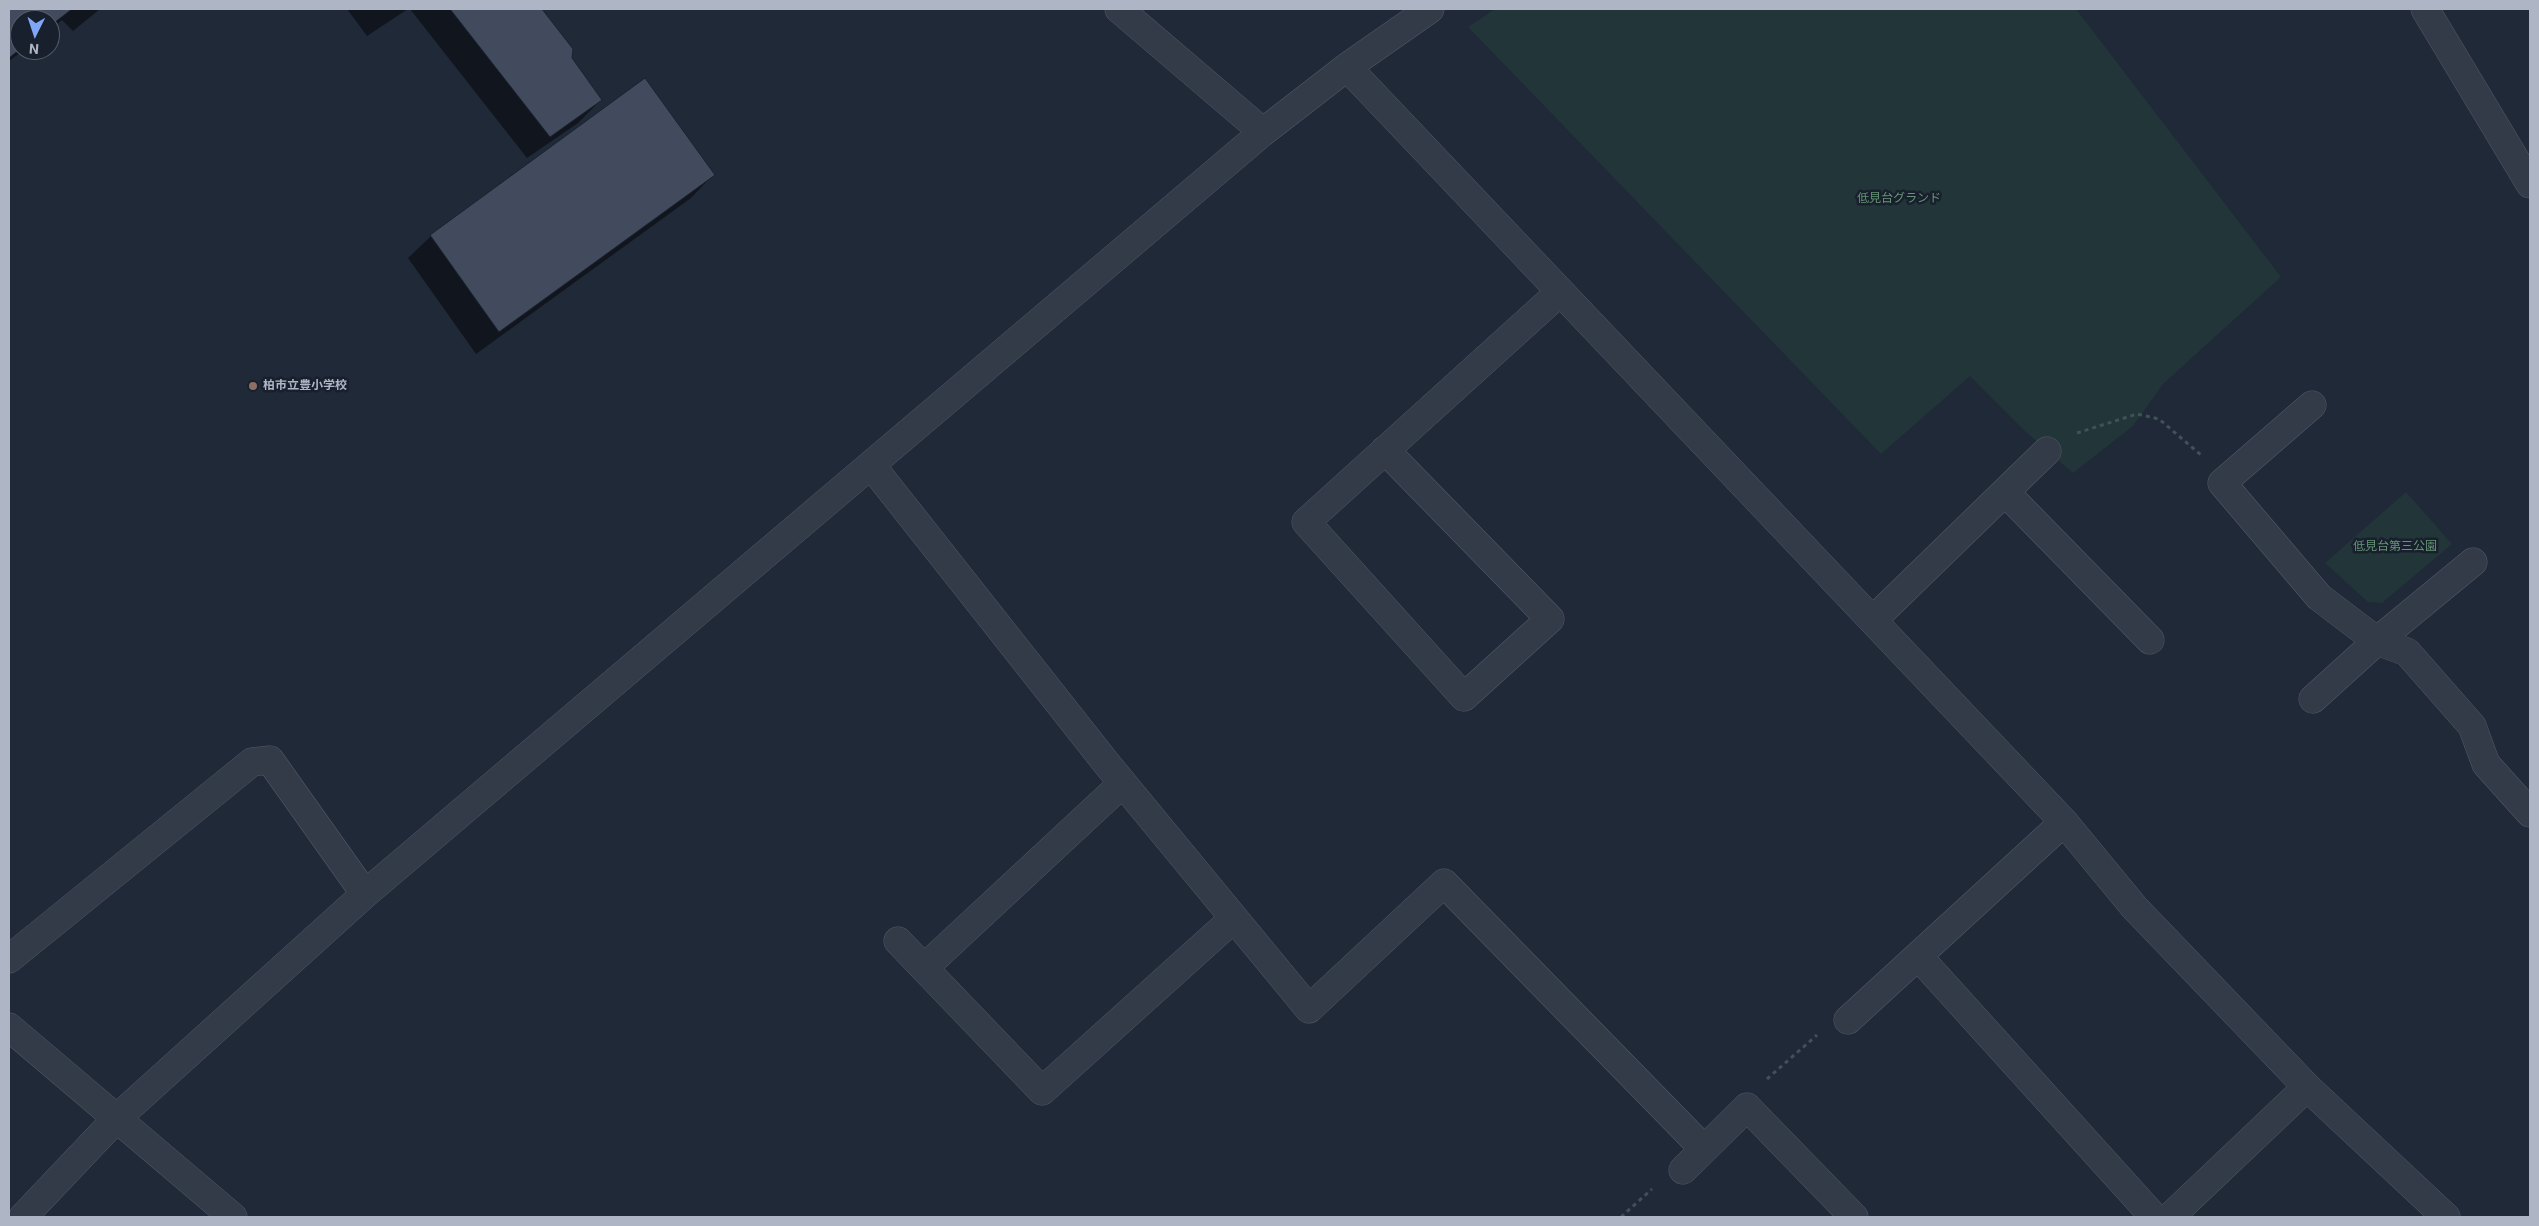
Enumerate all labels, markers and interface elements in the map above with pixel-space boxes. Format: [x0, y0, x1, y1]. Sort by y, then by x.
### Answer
north arrow [10, 10, 60, 60]
text: N [29, 41, 40, 57]
park label: 低見台グランド [1857, 192, 1941, 206]
place label: 柏市立豊小学校 [263, 379, 347, 393]
marker: 柏市立豊小学校 [247, 380, 259, 392]
park label: 低見台第三公園 [2353, 540, 2437, 554]

